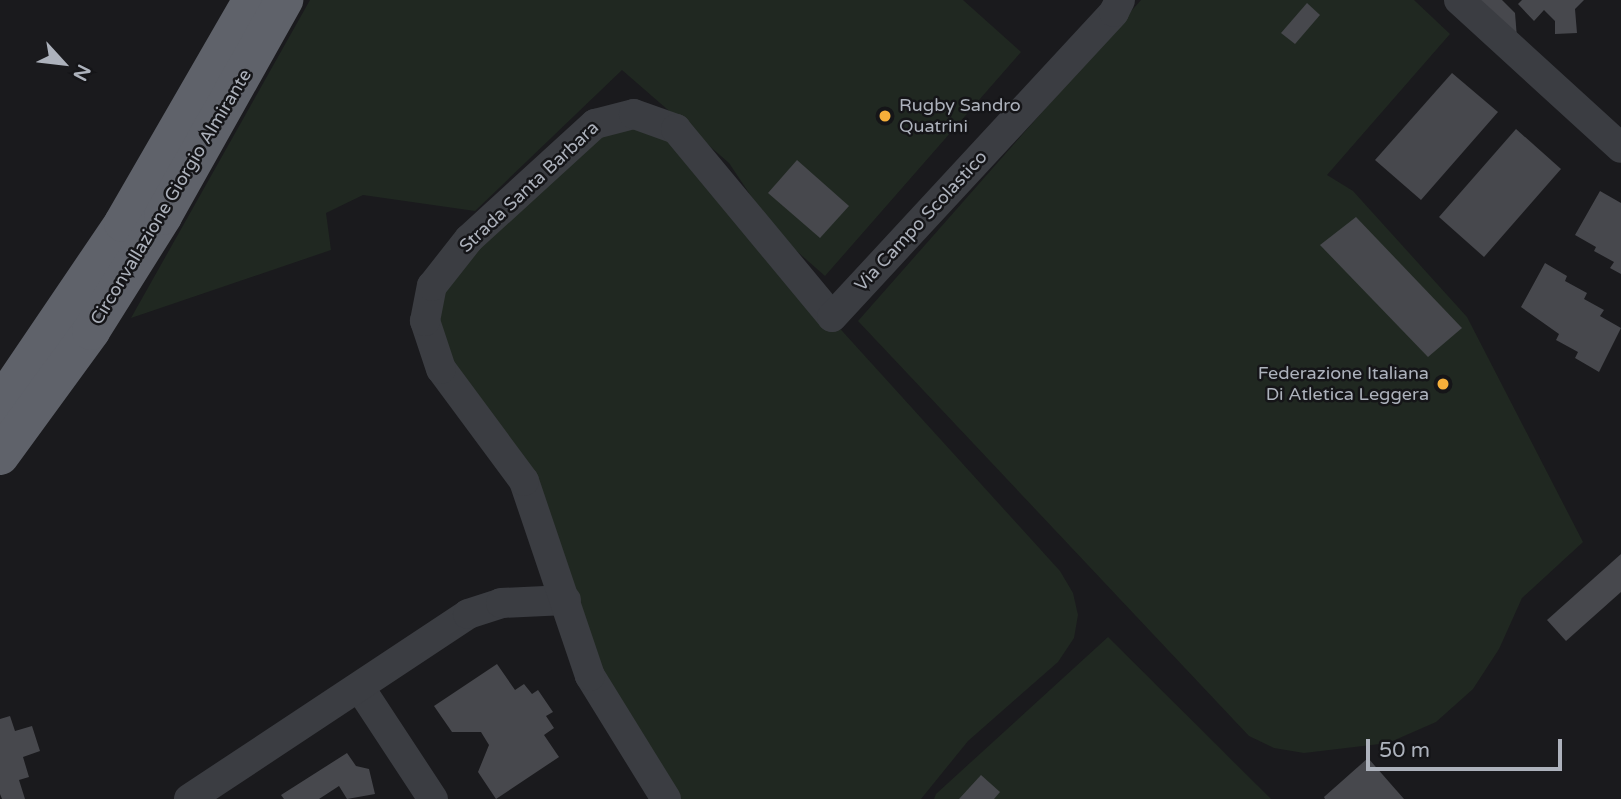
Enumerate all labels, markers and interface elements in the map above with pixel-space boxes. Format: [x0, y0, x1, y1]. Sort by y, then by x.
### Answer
north arrow [28, 28, 98, 98]
text: N [68, 61, 95, 84]
street label: Circonvallazione Giorgio Almirante [86, 65, 256, 329]
place label: Rugby Sandro Quatrini [899, 95, 1021, 138]
marker: Rugby Sandro Quatrini [877, 108, 893, 124]
street label: Strada Santa Barbara [455, 117, 603, 257]
street label: Via Campo Scolastico [850, 146, 992, 296]
place label: Federazione Italiana Di Atletica Leggera [1258, 363, 1429, 406]
marker: Federazione Italiana Di Atletica Leggera [1435, 376, 1451, 392]
scale bar [1369, 726, 1565, 770]
text: 50 m [1379, 738, 1430, 763]

